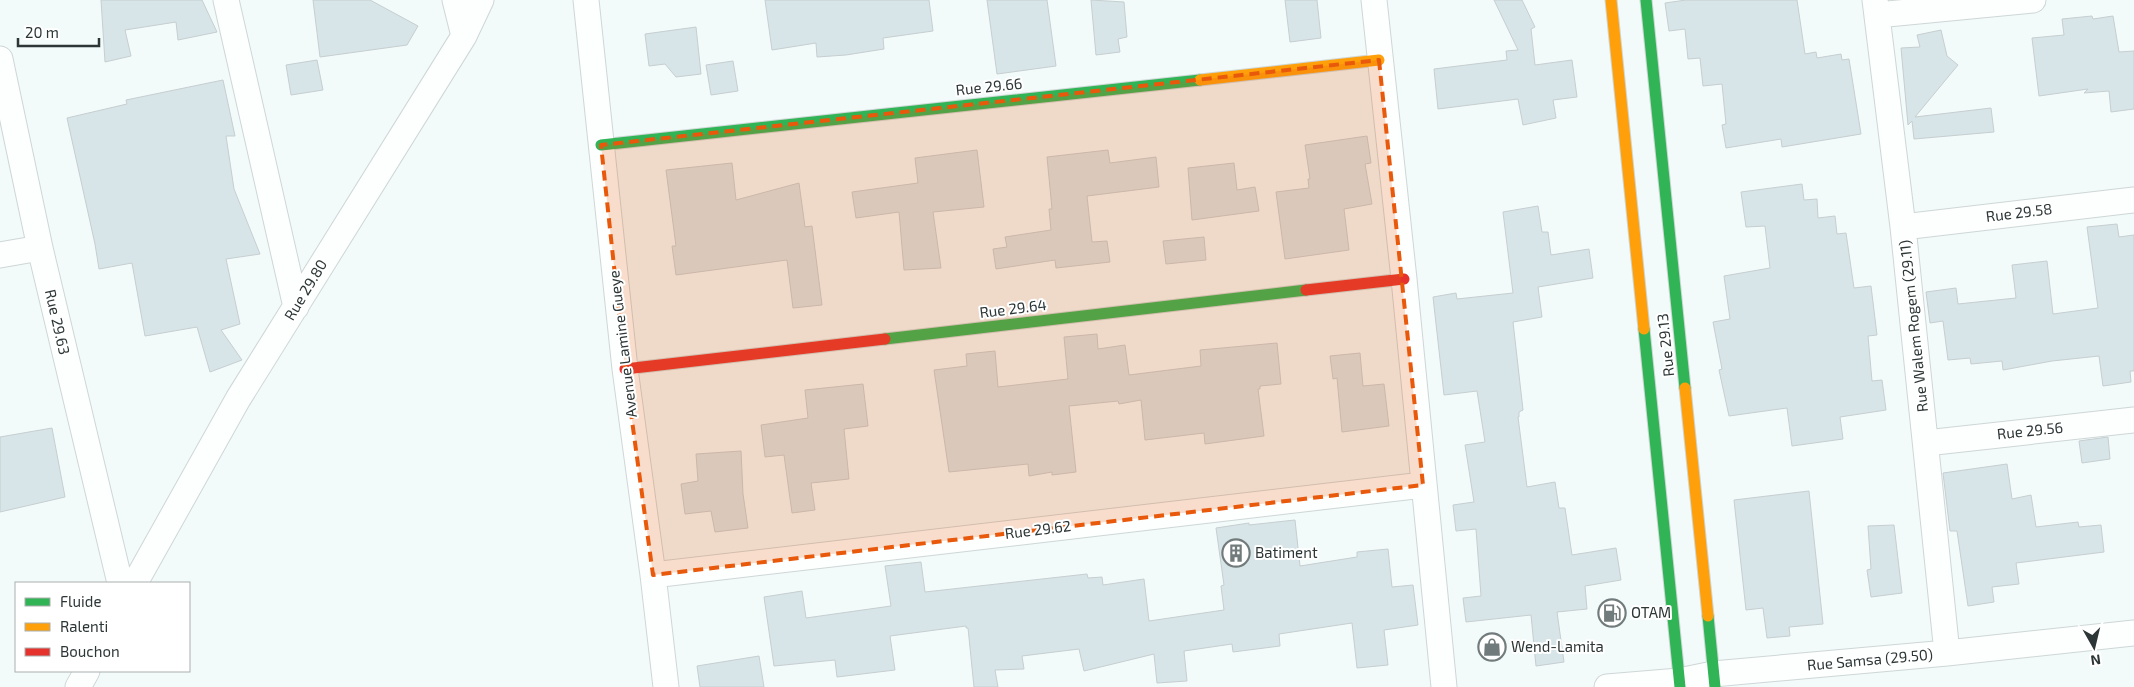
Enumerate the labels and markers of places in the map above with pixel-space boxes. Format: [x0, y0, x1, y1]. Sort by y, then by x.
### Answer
building icon: Batiment [1221, 538, 1251, 568]
place label: Batiment [1255, 543, 1318, 561]
fuel station icon: OTAM [1597, 598, 1627, 628]
place label: OTAM [1631, 603, 1671, 621]
shop icon: Wend-Lamita [1477, 632, 1507, 662]
place label: Wend-Lamita [1511, 637, 1604, 655]

